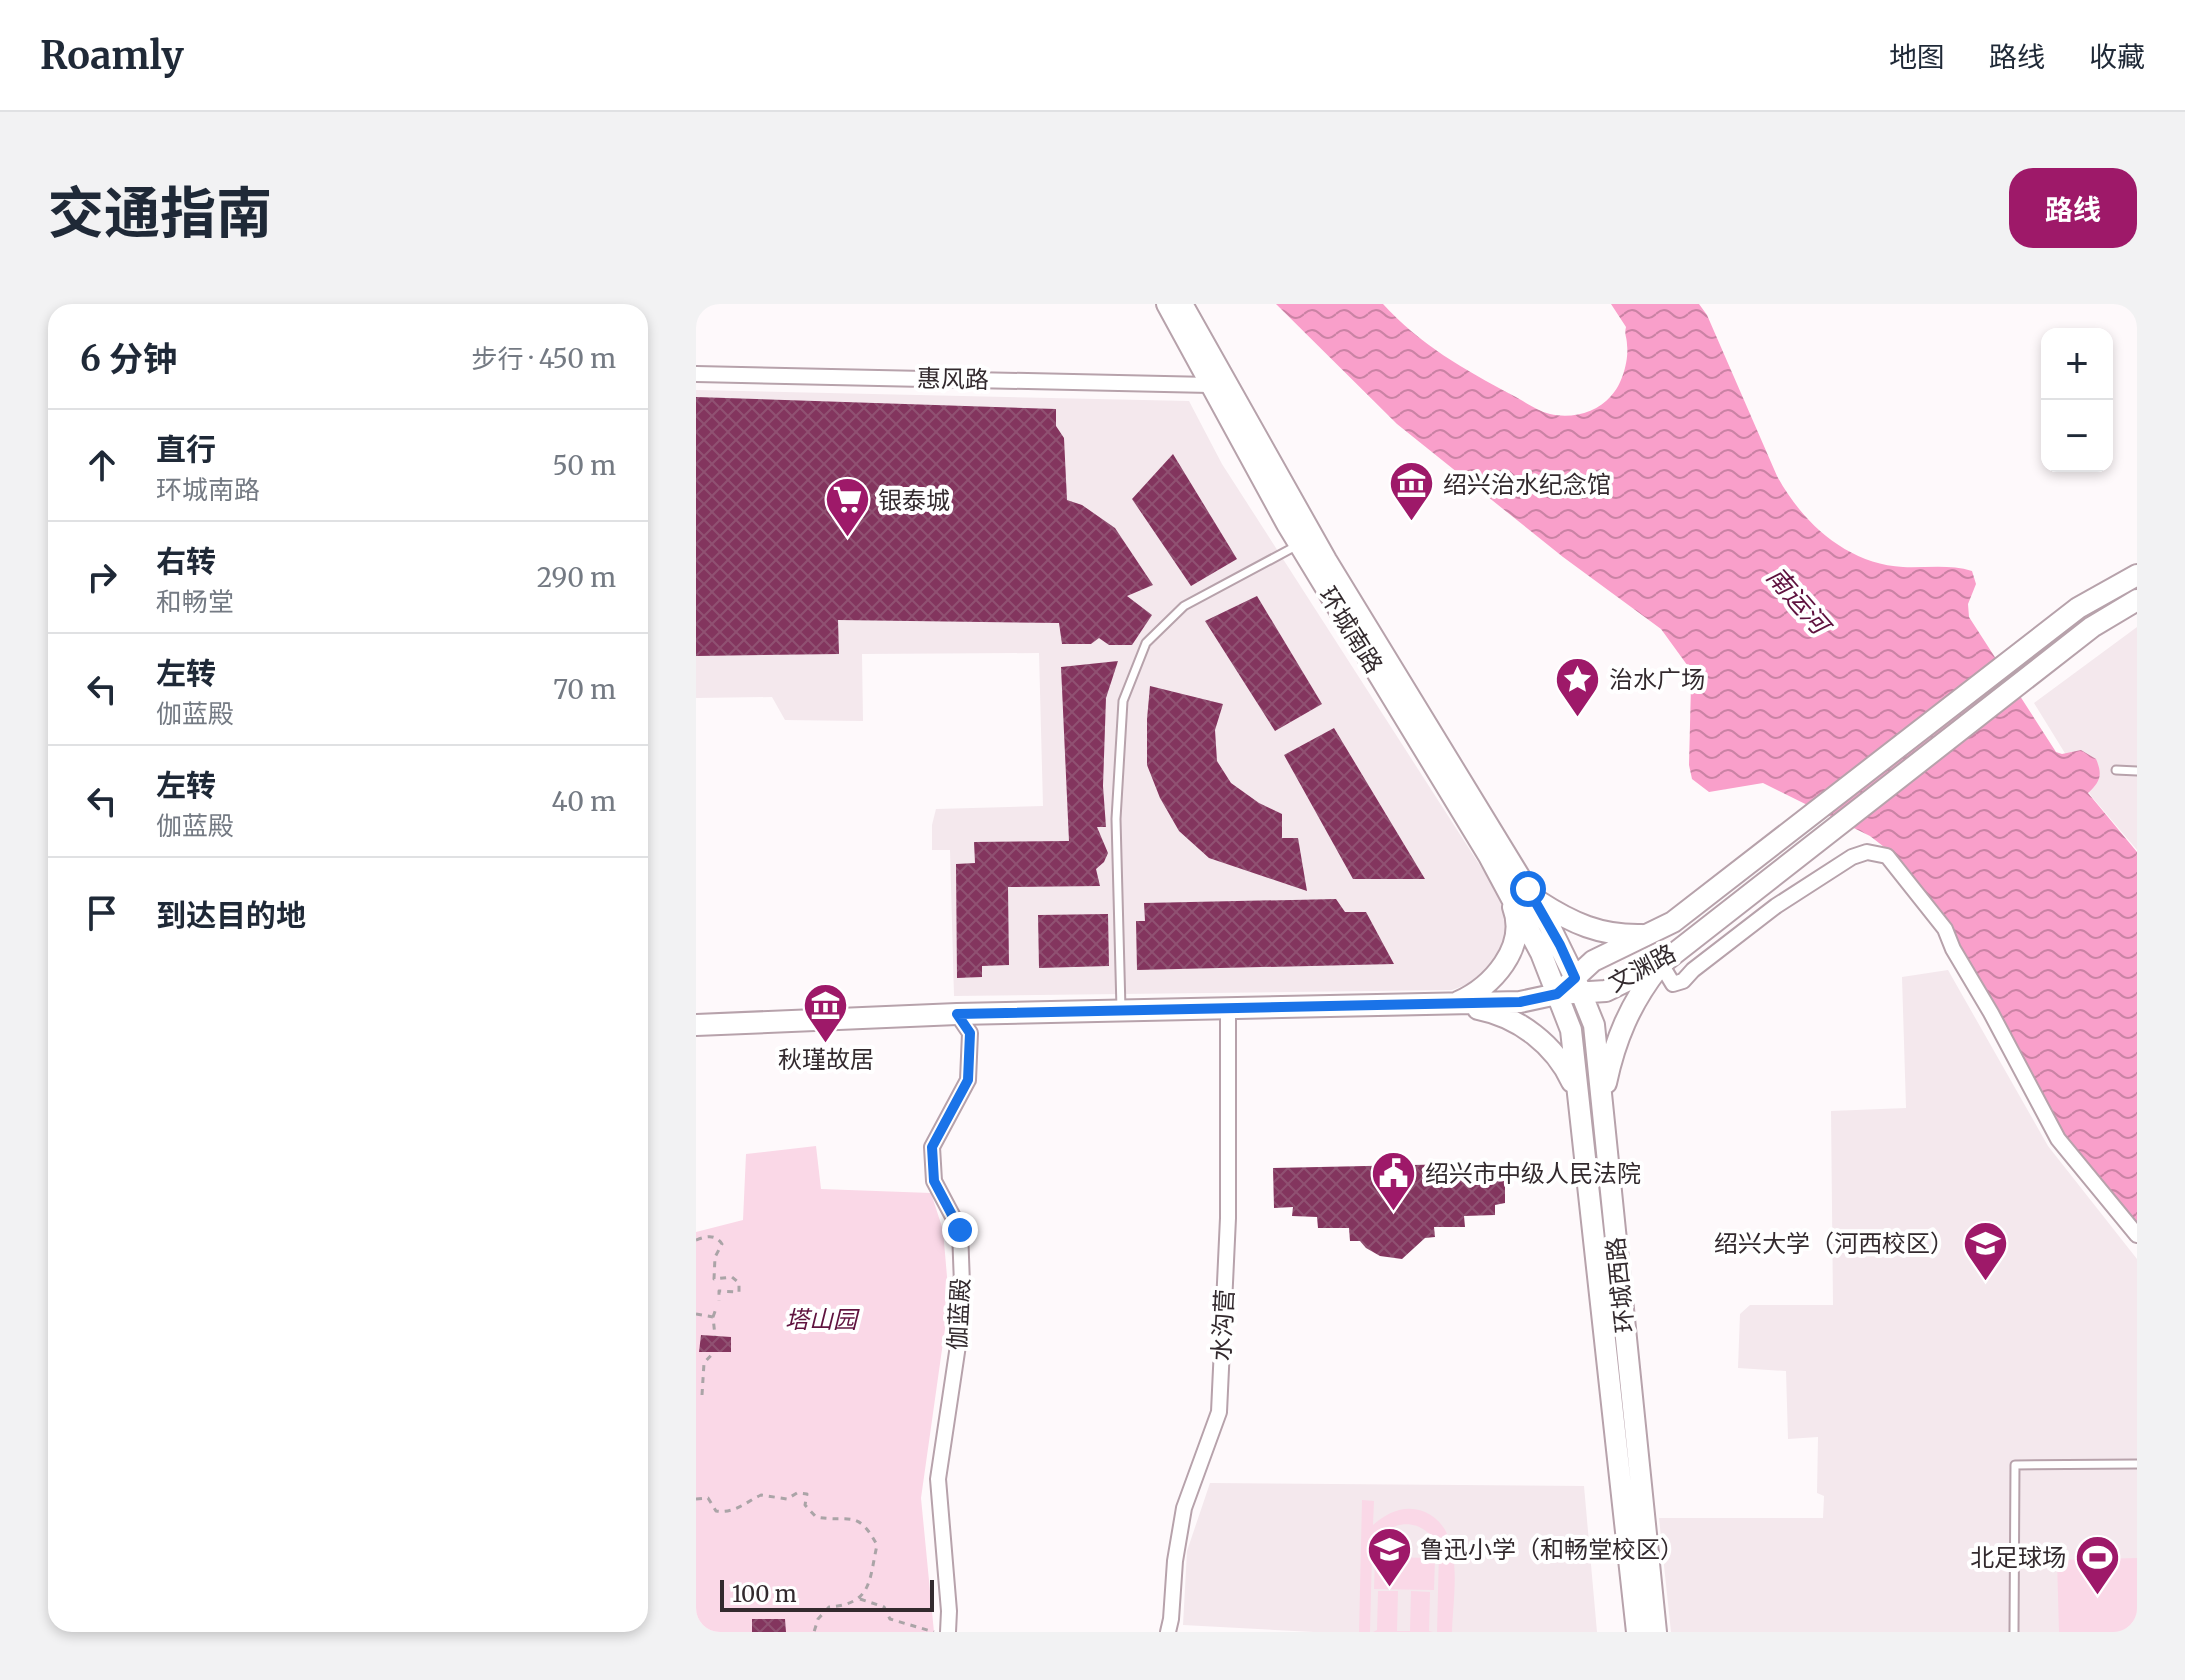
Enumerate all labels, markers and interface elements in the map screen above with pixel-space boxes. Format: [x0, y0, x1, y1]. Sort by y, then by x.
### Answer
text: Roamly [40, 32, 184, 79]
text: 地图 [1889, 39, 1945, 75]
text: 路线 [1989, 39, 2045, 75]
text: 收藏 [2089, 39, 2145, 75]
button: 路线 [2009, 168, 2137, 248]
text: 交通指南 [48, 178, 272, 248]
map controls [2041, 328, 2113, 472]
button: + [2041, 328, 2113, 400]
text: 6 分钟 [80, 338, 177, 380]
text: 步行 · 450 m [471, 342, 616, 375]
street label: 惠风路 [917, 363, 989, 395]
button: − [2041, 400, 2113, 472]
text: 直行 [156, 430, 216, 468]
icon: ahead [80, 443, 124, 487]
text: 50 m [552, 449, 616, 482]
museum icon: 绍兴治水纪念馆 [1388, 460, 1436, 523]
place label: 绍兴治水纪念馆 [1443, 469, 1611, 500]
text: 环城南路 [156, 473, 260, 506]
supermarket icon: 银泰城 [823, 476, 871, 539]
place label: 银泰城 [878, 485, 950, 516]
text: 右转 [156, 542, 216, 580]
icon: right [80, 555, 124, 599]
water label: 南运河 [1760, 560, 1839, 644]
text: 290 m [537, 561, 616, 594]
street label: 环城南路 [1312, 581, 1390, 679]
text: 和畅堂 [156, 585, 234, 618]
text: 左转 [156, 654, 216, 692]
place icon: 治水广场 [1554, 655, 1602, 718]
place label: 治水广场 [1609, 664, 1705, 695]
icon: left [80, 667, 124, 711]
text: 70 m [553, 673, 616, 706]
text: 伽蓝殿 [156, 697, 234, 730]
text: 左转 [156, 766, 216, 804]
icon: left [80, 779, 124, 823]
text: 40 m [552, 785, 616, 818]
text: 伽蓝殿 [156, 809, 234, 842]
route start [1510, 871, 1546, 907]
icon: arrive [80, 891, 124, 935]
text: 到达目的地 [156, 896, 306, 934]
street label: 文渊路 [1603, 937, 1681, 999]
museum icon: 秋瑾故居 [802, 981, 850, 1044]
place label: 秋瑾故居 [778, 1044, 874, 1075]
public building icon: 绍兴市中级人民法院 [1370, 1149, 1418, 1212]
place label: 绍兴市中级人民法院 [1425, 1158, 1641, 1189]
route end [942, 1212, 978, 1248]
school or university icon: 绍兴大学（河西校区） [1961, 1219, 2009, 1282]
place label: 绍兴大学（河西校区） [1714, 1228, 1954, 1259]
street label: 环城西路 [1600, 1236, 1640, 1334]
street label: 伽蓝殿 [942, 1277, 976, 1351]
street label: 水沟营 [1206, 1288, 1240, 1362]
park label: 塔山园 [785, 1304, 860, 1335]
school or university icon: 鲁迅小学（和畅堂校区） [1365, 1525, 1413, 1588]
sports icon: 北足球场 [2073, 1533, 2121, 1596]
place label: 鲁迅小学（和畅堂校区） [1420, 1534, 1684, 1565]
place label: 北足球场 [1970, 1542, 2066, 1573]
scale bar [720, 1576, 934, 1612]
text: 100 m [732, 1580, 797, 1608]

